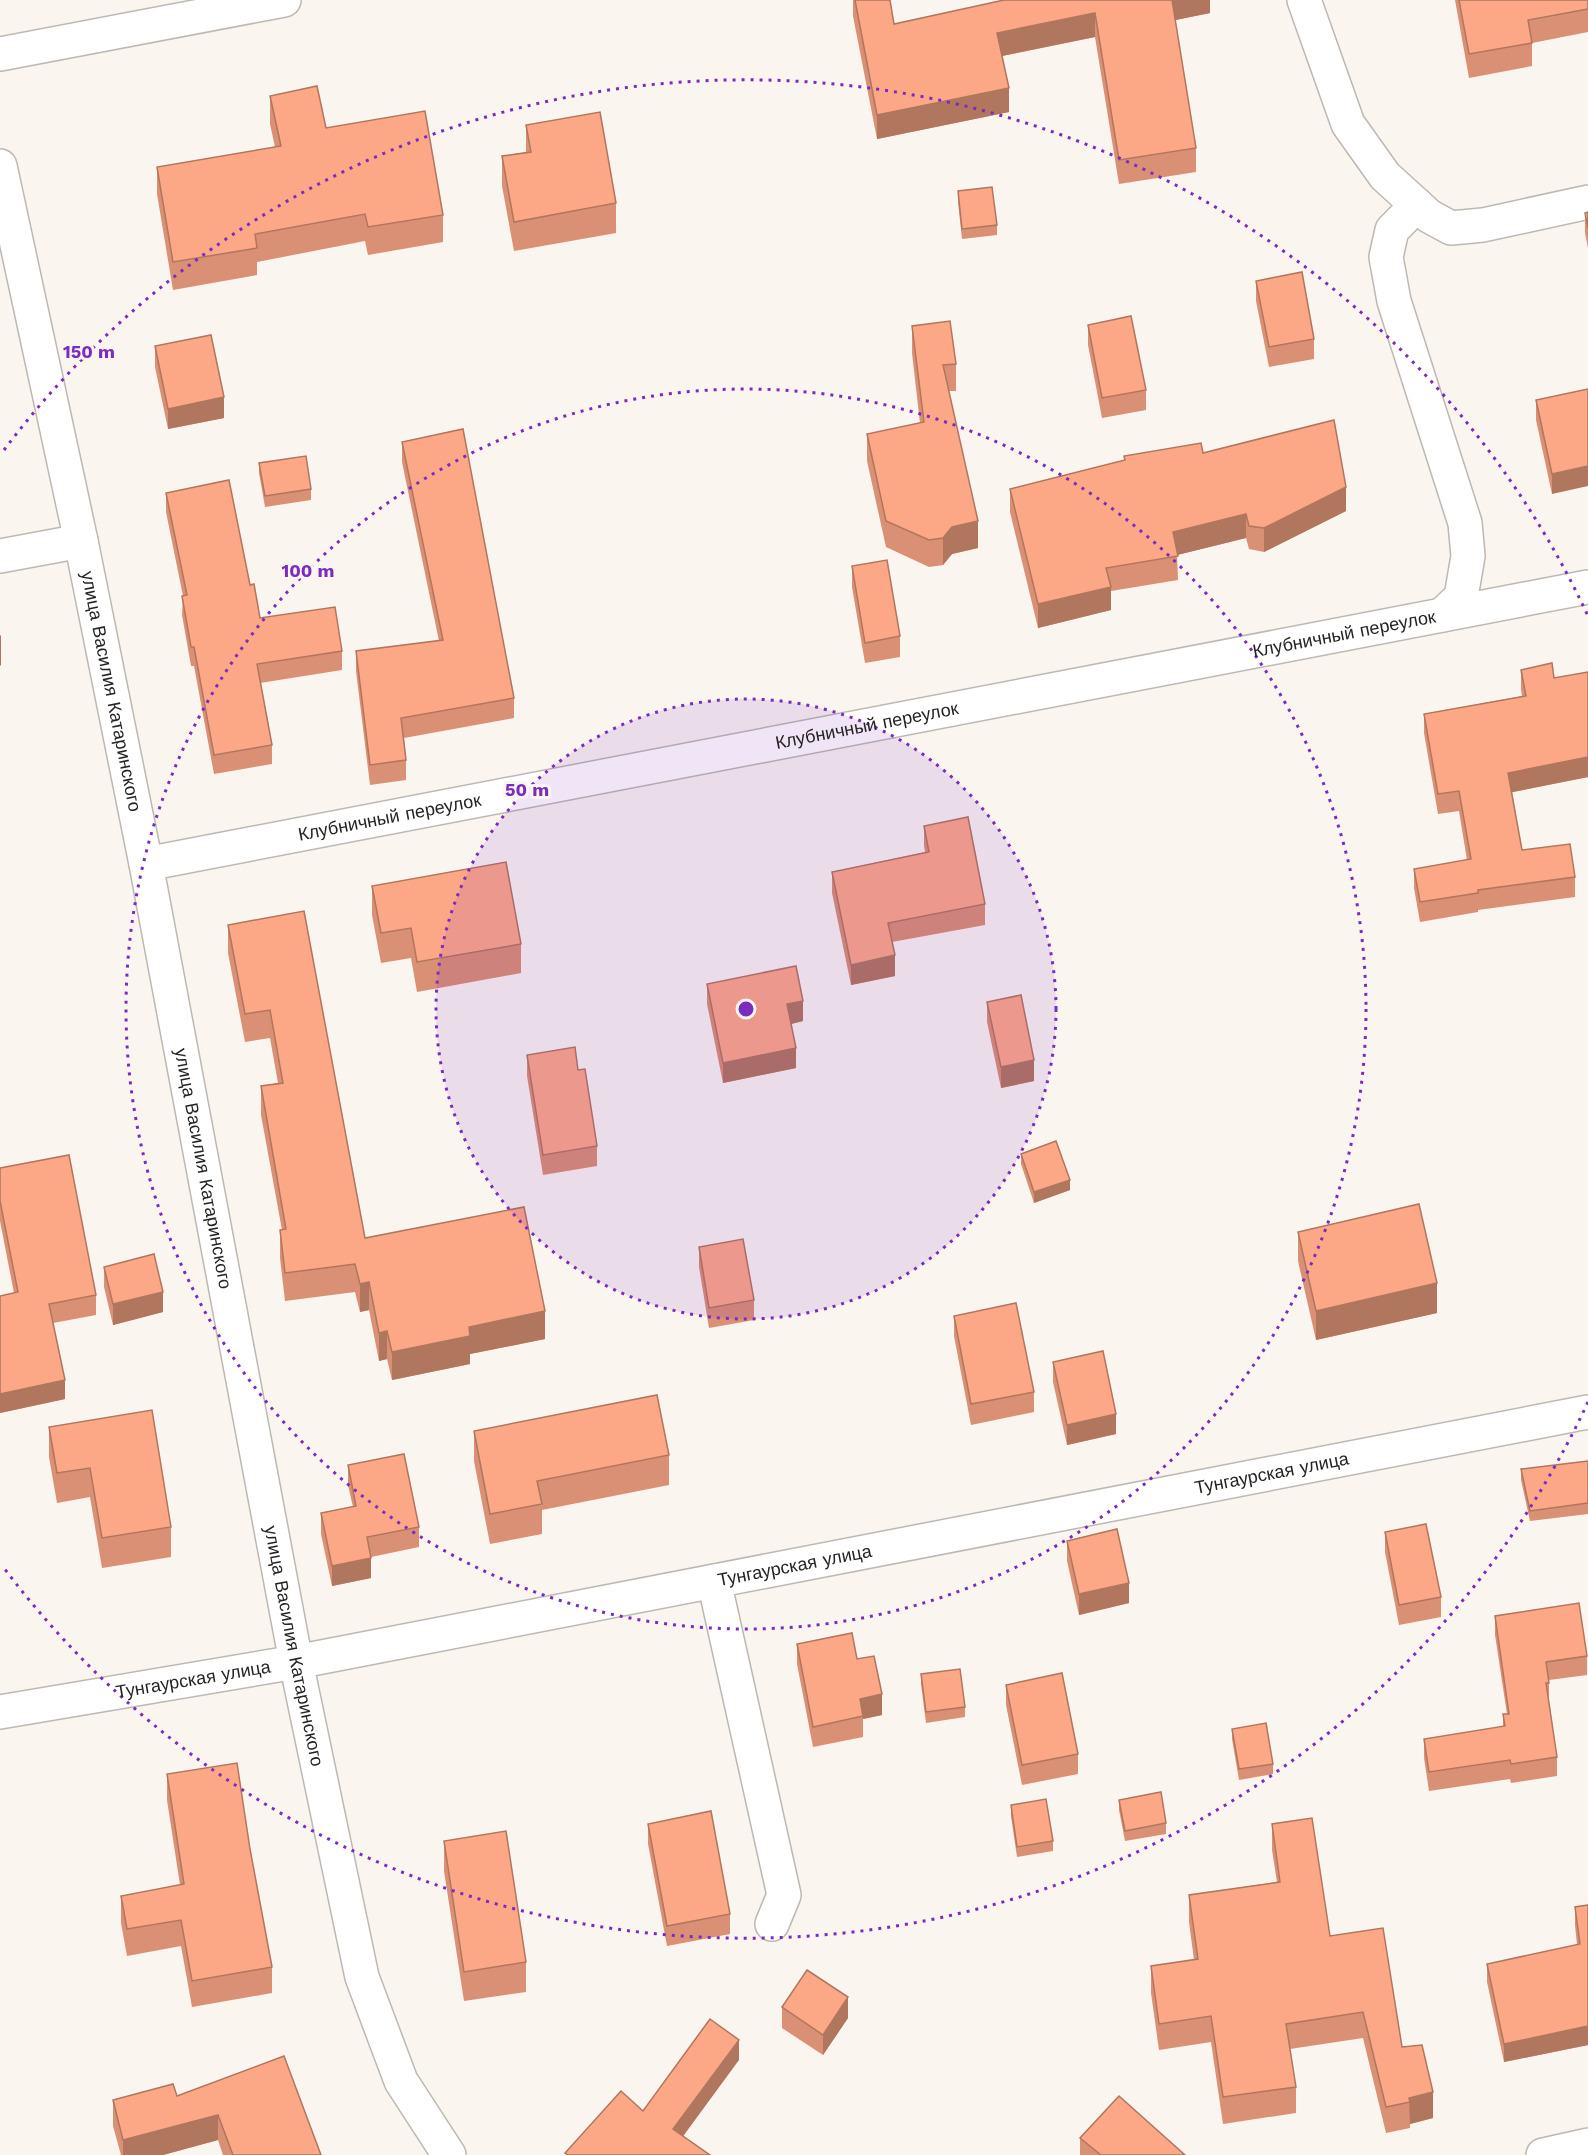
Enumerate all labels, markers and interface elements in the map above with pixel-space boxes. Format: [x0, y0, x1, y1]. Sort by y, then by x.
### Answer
text: 150 m [63, 341, 115, 362]
text: 100 m [281, 560, 335, 581]
street label: улица Василия Катаринского [77, 569, 146, 813]
street label: Клубничный переулок [1251, 605, 1437, 661]
street label: Клубничный переулок [773, 697, 960, 753]
text: 50 m [505, 779, 549, 800]
street label: Клубничный переулок [296, 789, 483, 845]
centre of rings [736, 999, 756, 1019]
street label: улица Василия Катаринского [171, 1046, 237, 1291]
street label: Тунгаурская улица [1193, 1447, 1351, 1498]
street label: улица Василия Катаринского [261, 1524, 329, 1768]
street label: Тунгаурская улица [716, 1540, 874, 1590]
street label: Тунгаурская улица [114, 1655, 273, 1702]

